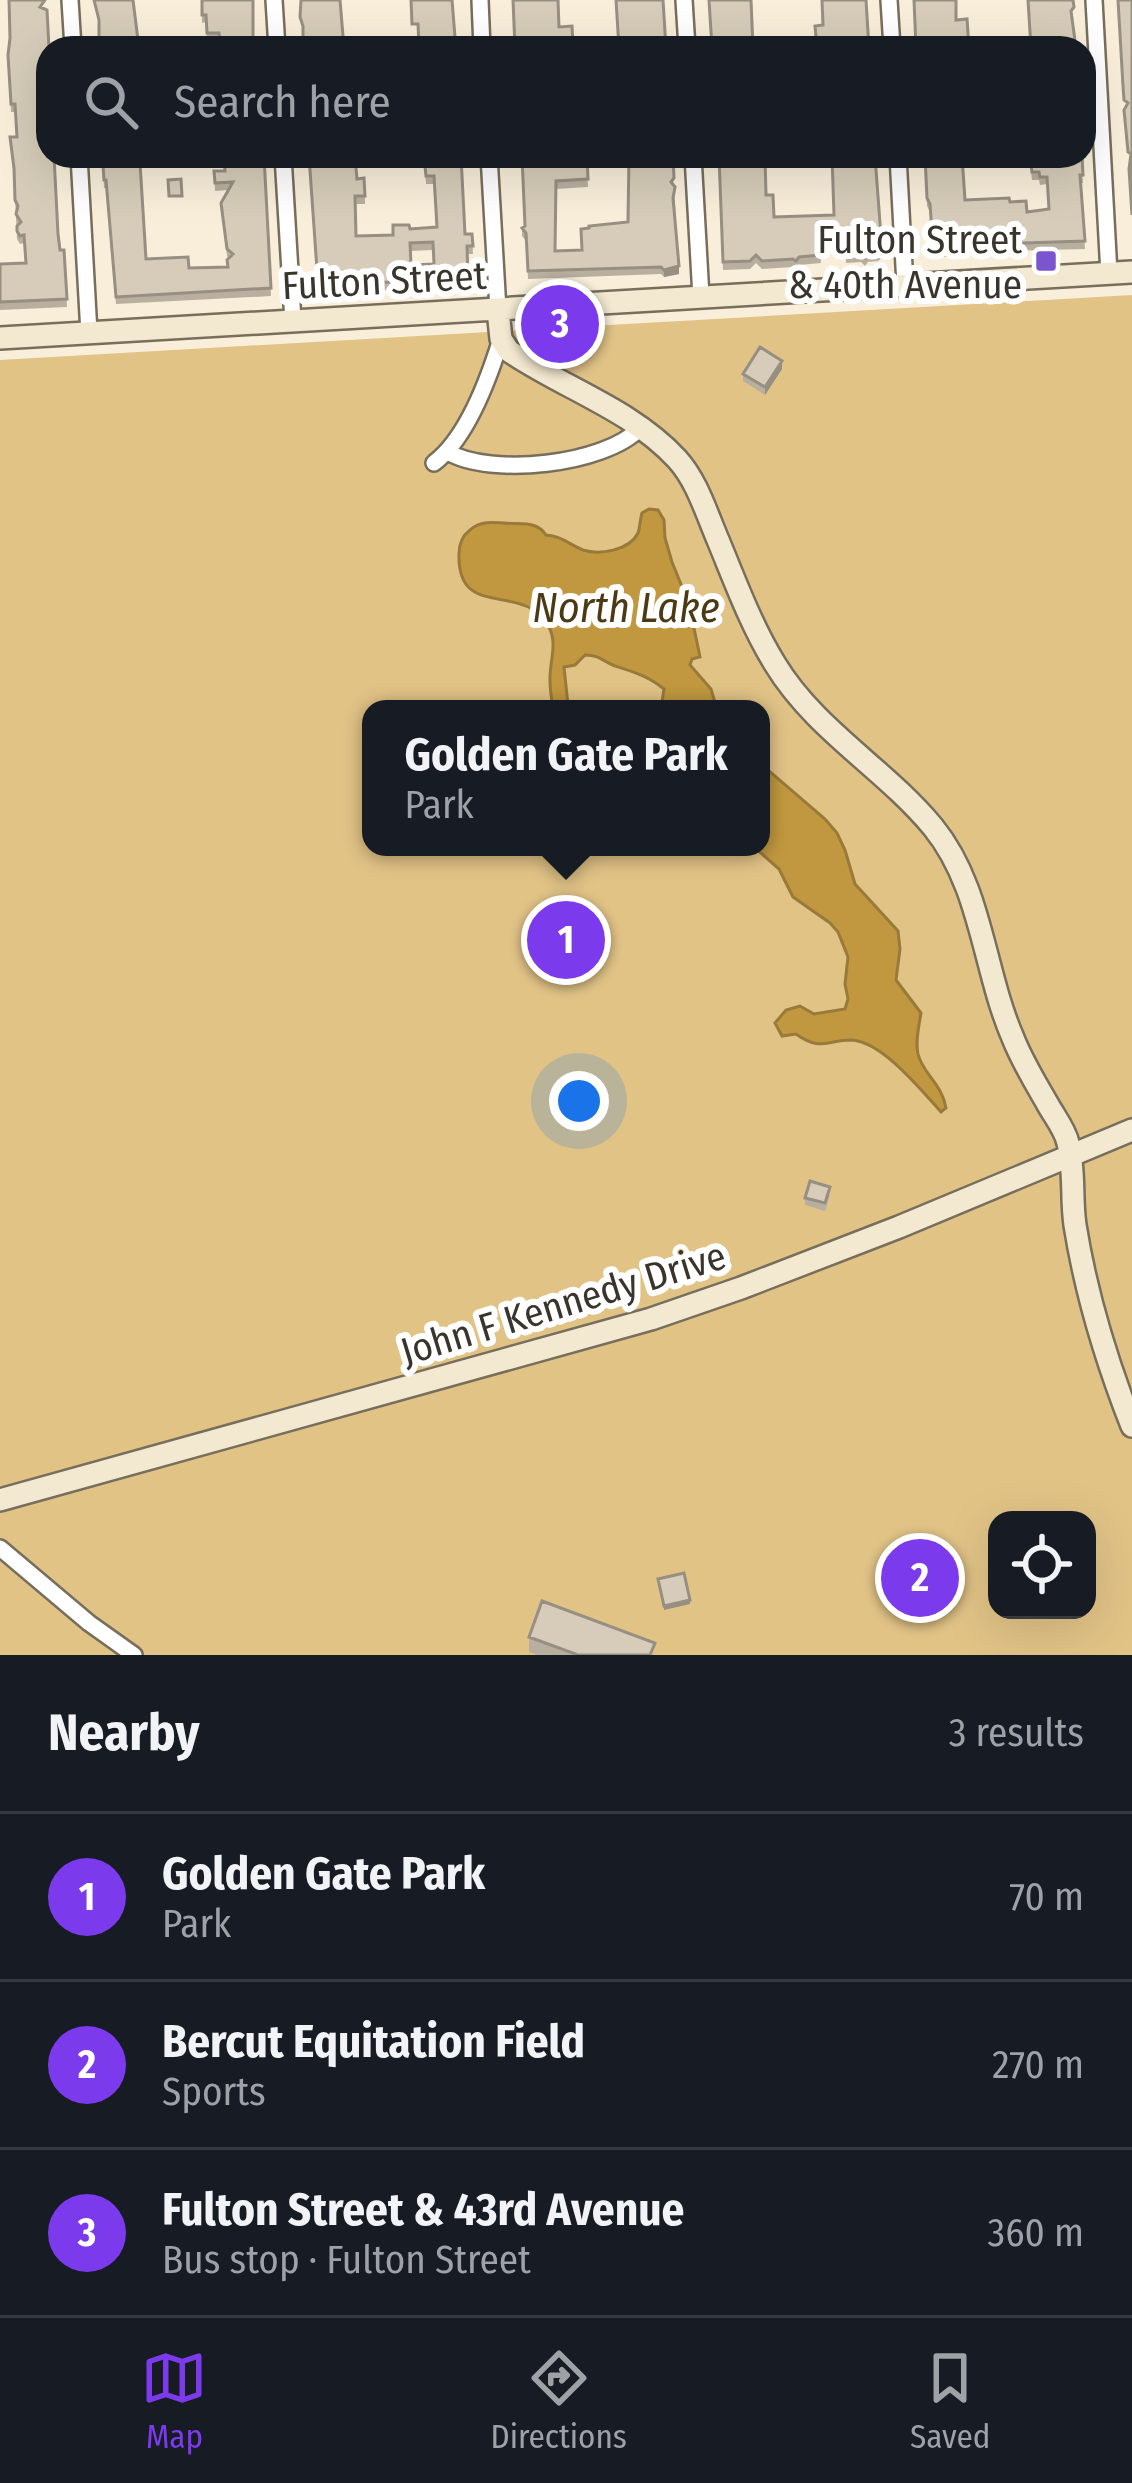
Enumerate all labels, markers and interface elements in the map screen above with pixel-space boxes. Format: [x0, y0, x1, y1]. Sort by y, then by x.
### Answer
search box [36, 36, 1096, 168]
icon: search [78, 69, 144, 135]
text: Search here [174, 75, 391, 129]
place label: Fulton Street & 40th Avenue [788, 217, 1022, 308]
marker: Fulton Street & 40th Avenue [1033, 248, 1059, 274]
street label: Fulton Street [281, 253, 488, 309]
pin: 3 [521, 279, 599, 369]
water label: North Lake [532, 583, 720, 633]
popup [362, 700, 770, 856]
text: Golden Gate Park [404, 728, 728, 782]
text: Park [404, 782, 474, 828]
pin: 1 [527, 895, 605, 985]
your location [549, 1071, 609, 1131]
street label: John F Kennedy Drive [395, 1233, 731, 1375]
map controls [988, 1511, 1096, 1619]
button: locate [988, 1511, 1096, 1619]
pin: 2 [881, 1533, 959, 1623]
text: Nearby [48, 1702, 200, 1764]
text: 3 results [949, 1710, 1084, 1756]
text: Golden Gate Park [162, 1847, 485, 1901]
text: 1 [79, 1874, 95, 1920]
text: 70 m [1009, 1874, 1084, 1920]
text: Park [162, 1901, 231, 1947]
text: Bercut Equitation Field [162, 2015, 585, 2069]
text: 2 [78, 2042, 96, 2088]
text: 270 m [992, 2042, 1084, 2088]
text: Sports [162, 2069, 266, 2115]
text: Fulton Street & 43rd Avenue [162, 2183, 684, 2237]
text: 3 [78, 2210, 96, 2256]
text: 360 m [988, 2210, 1084, 2256]
text: Bus stop · Fulton Street [162, 2237, 531, 2283]
tab: Map [141, 2345, 207, 2457]
tab: Directions [490, 2345, 627, 2457]
tab: Saved [910, 2345, 990, 2457]

